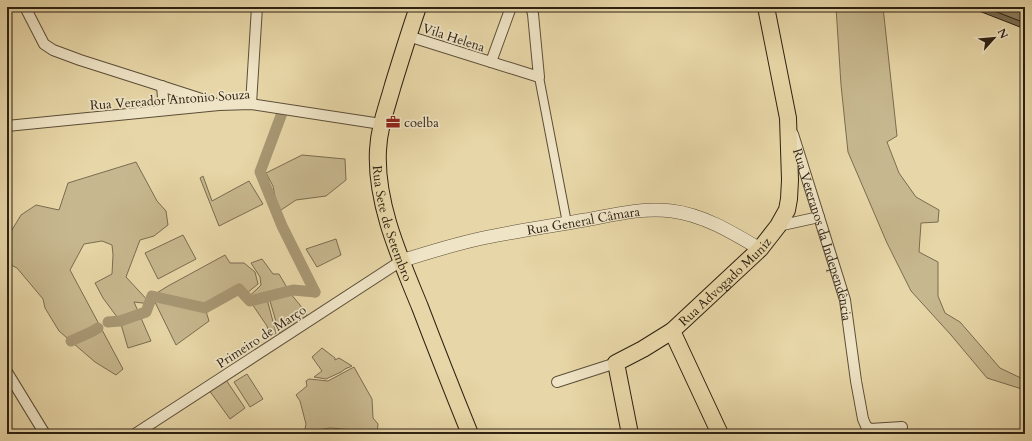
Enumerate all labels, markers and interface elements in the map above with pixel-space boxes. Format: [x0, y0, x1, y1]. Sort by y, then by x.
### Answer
north arrow [974, 18, 1014, 58]
street label: Vila Helena [420, 19, 488, 57]
text: N [994, 26, 1012, 42]
street label: Rua Vereador Antonio Souza [89, 85, 251, 115]
office icon: coelba [385, 114, 401, 130]
place label: coelba [404, 114, 439, 132]
street label: Rua Veteranos da Independência [788, 146, 856, 322]
street label: Rua Sete de Setembro [368, 165, 417, 284]
street label: Rua General Câmara [525, 203, 641, 240]
street label: Rua Advogado Muniz [675, 234, 776, 330]
street label: Primeiro de Março [213, 301, 310, 373]

